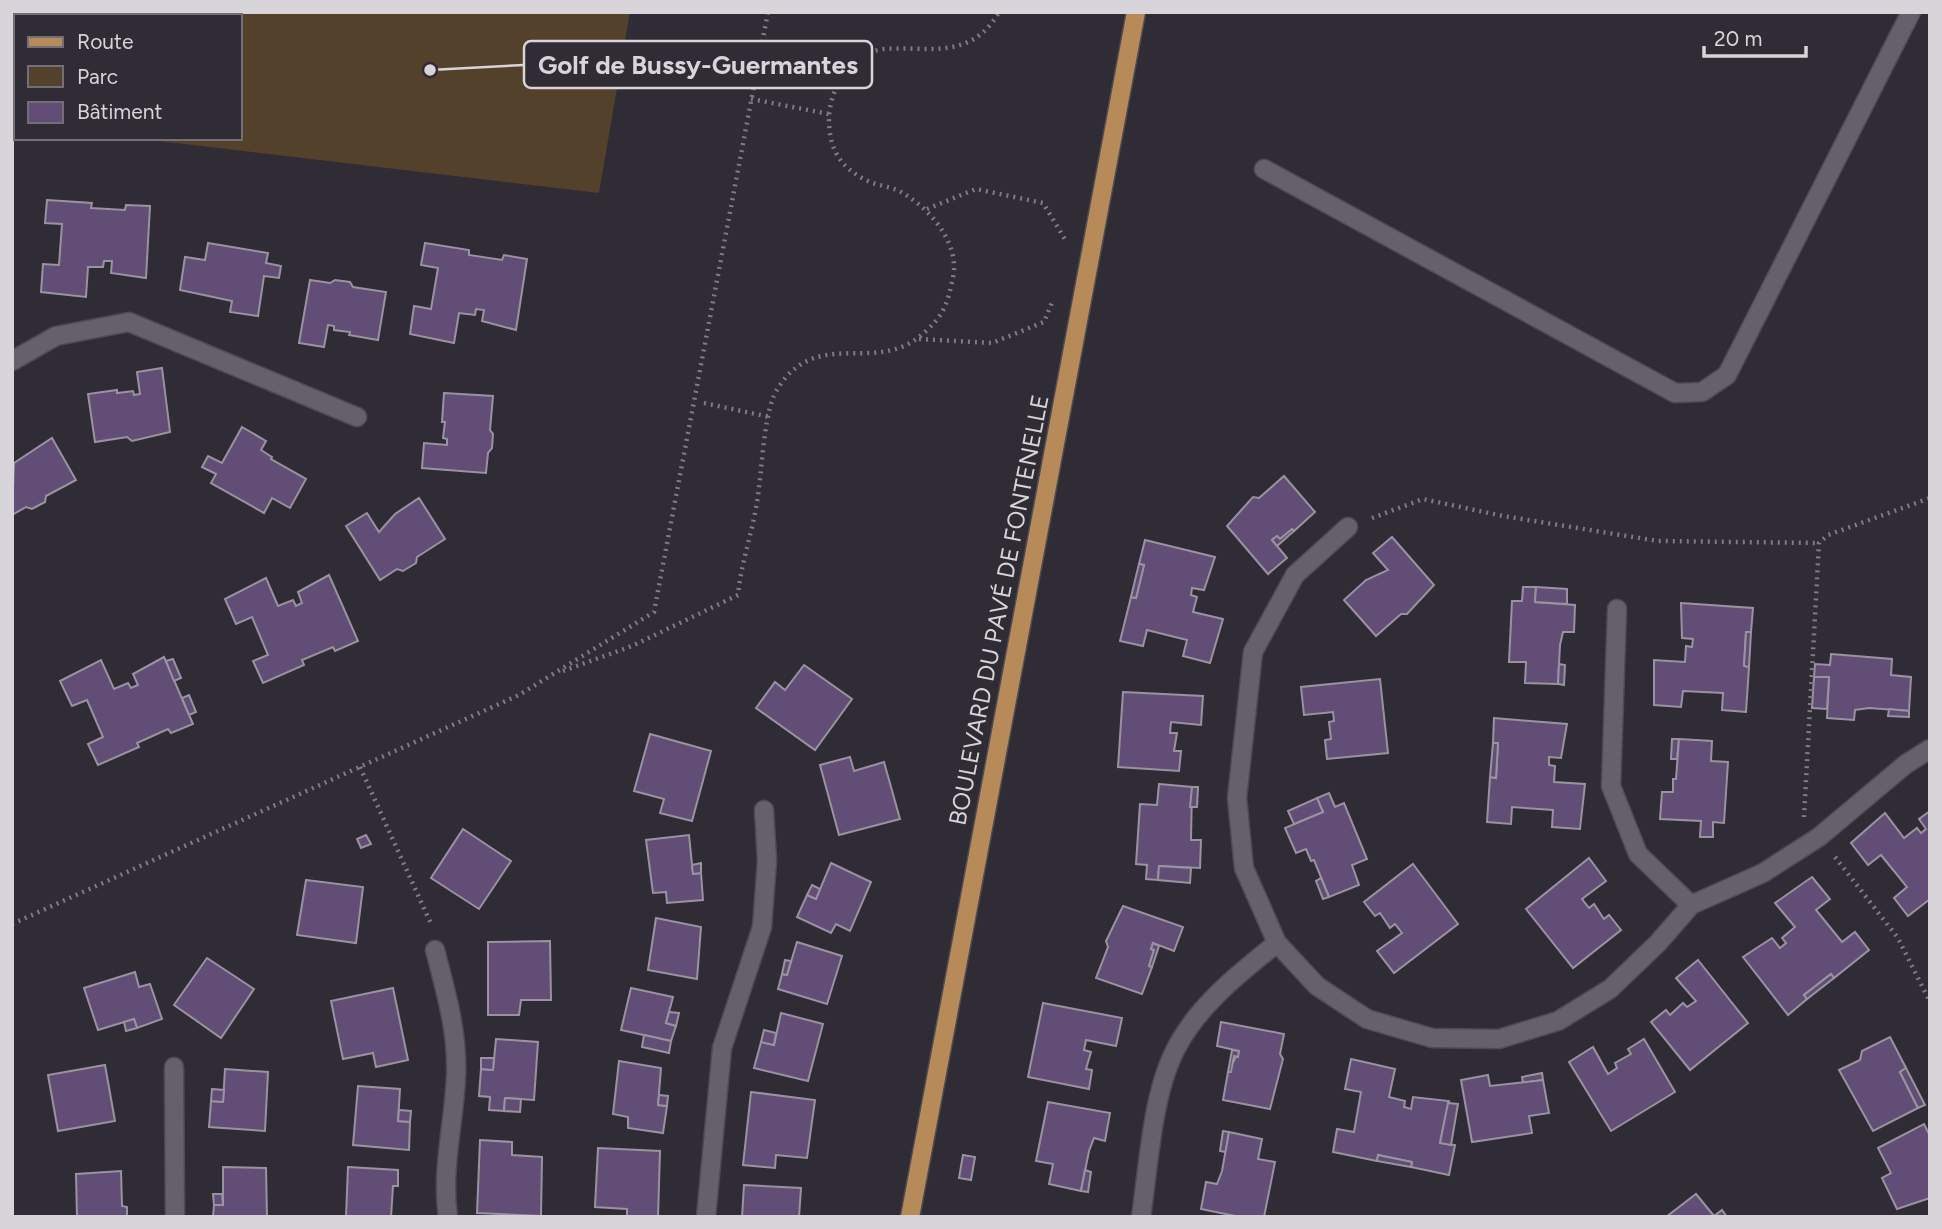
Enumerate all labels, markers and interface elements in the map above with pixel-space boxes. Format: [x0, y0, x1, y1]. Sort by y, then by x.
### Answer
legend [14, 14, 242, 140]
scale bar [1704, 14, 1806, 58]
text: 20 m [1714, 26, 1762, 51]
text: Route [77, 29, 133, 54]
callout: Golf de Bussy-Guermantes [524, 41, 872, 88]
text: Golf de Bussy-Guermantes [538, 49, 858, 81]
text: Parc [77, 64, 118, 89]
text: Bâtiment [77, 99, 162, 124]
street label: BOULEVARD DU PAVÉ DE FONTENELLE [943, 392, 1055, 828]

